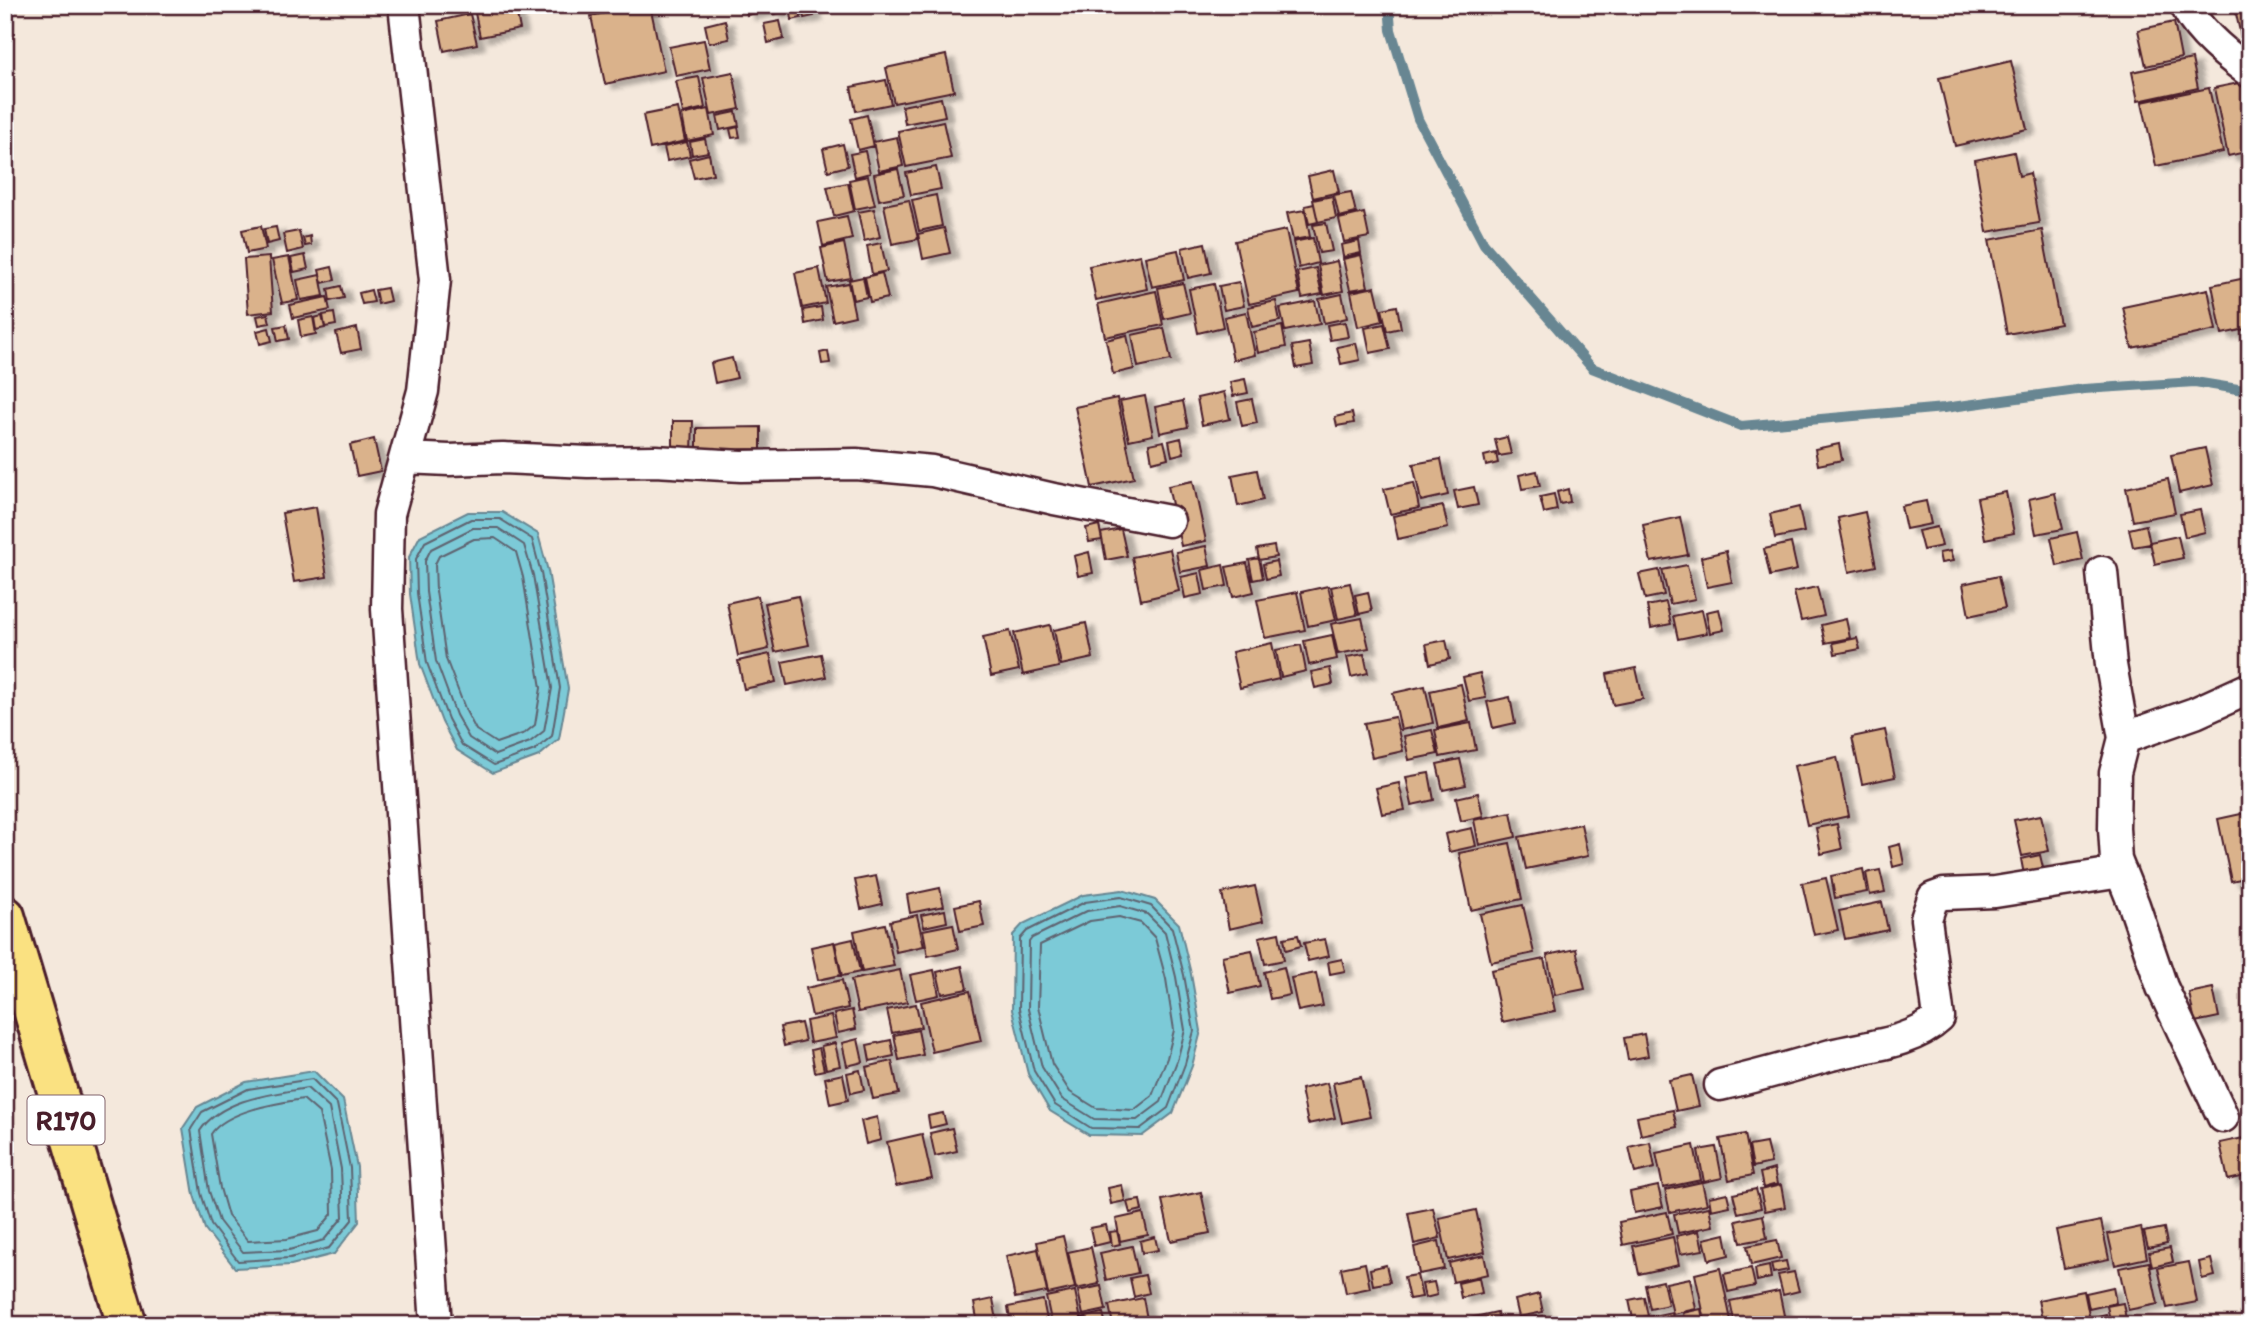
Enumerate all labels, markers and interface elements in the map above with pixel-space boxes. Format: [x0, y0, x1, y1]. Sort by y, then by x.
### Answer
road number: R170 [28, 1096, 104, 1144]

